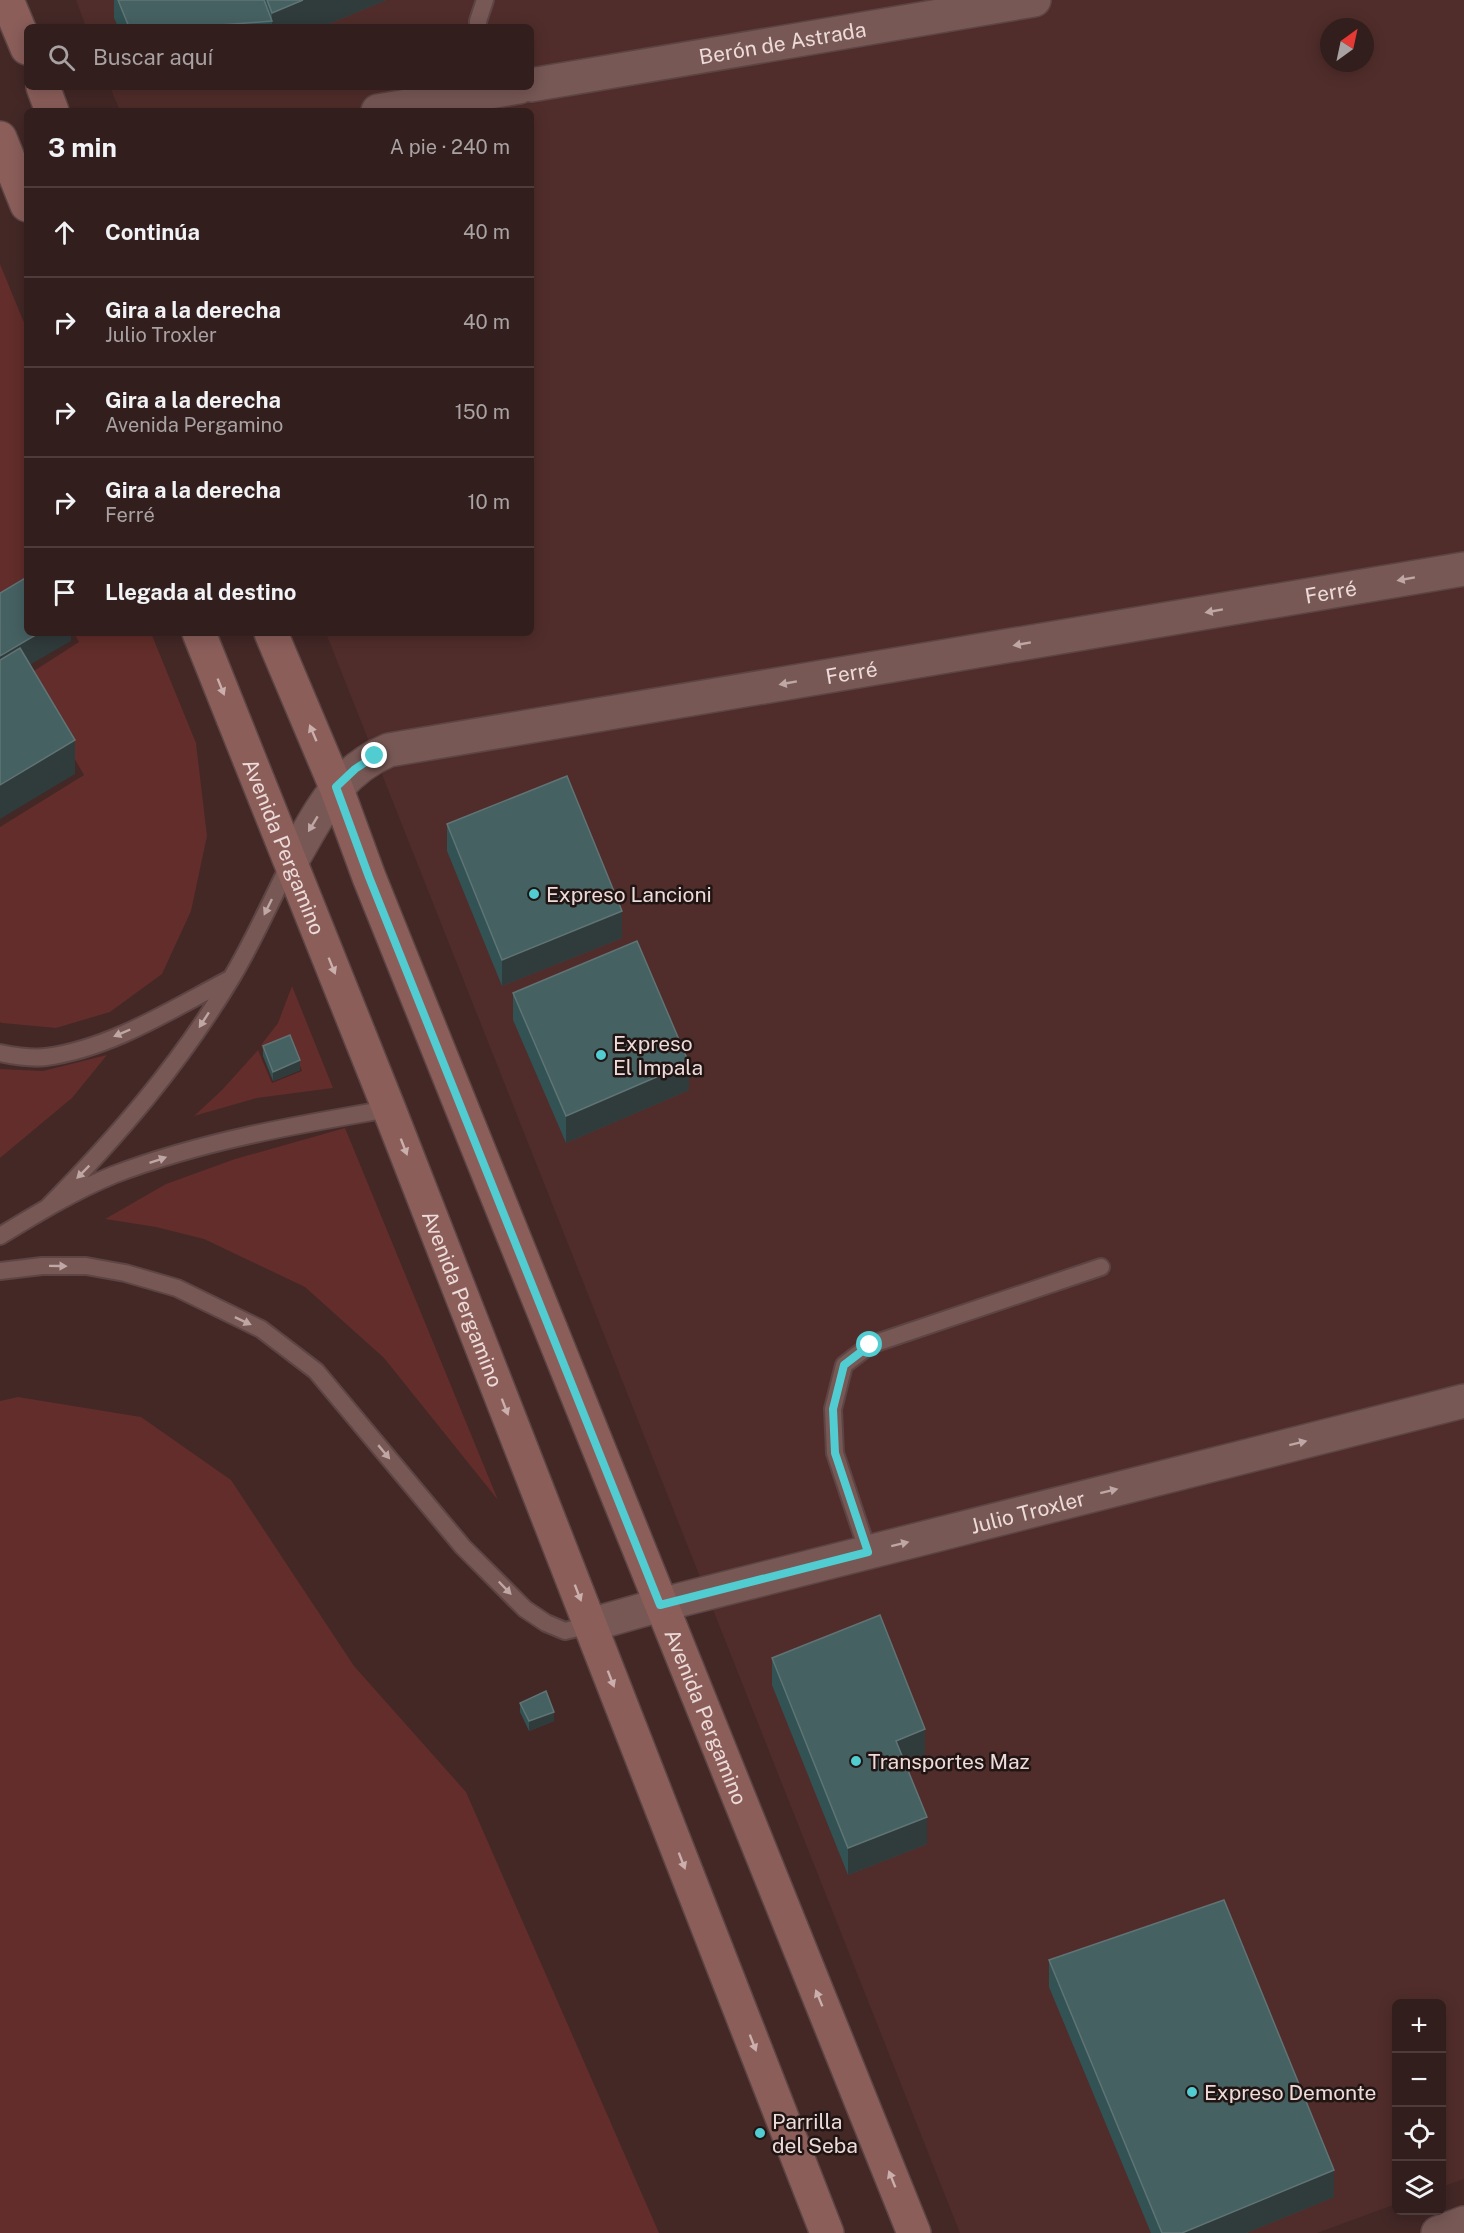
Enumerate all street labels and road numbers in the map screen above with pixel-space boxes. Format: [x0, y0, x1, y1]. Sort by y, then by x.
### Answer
street label: Berón de Astrada [697, 16, 868, 69]
street label: Ferré [1303, 575, 1358, 608]
street label: Ferré [824, 655, 879, 689]
street label: Avenida Pergamino [238, 755, 331, 938]
street label: Avenida Pergamino [417, 1207, 509, 1390]
street label: Julio Troxler [967, 1485, 1088, 1538]
street label: Avenida Pergamino [660, 1625, 753, 1808]

